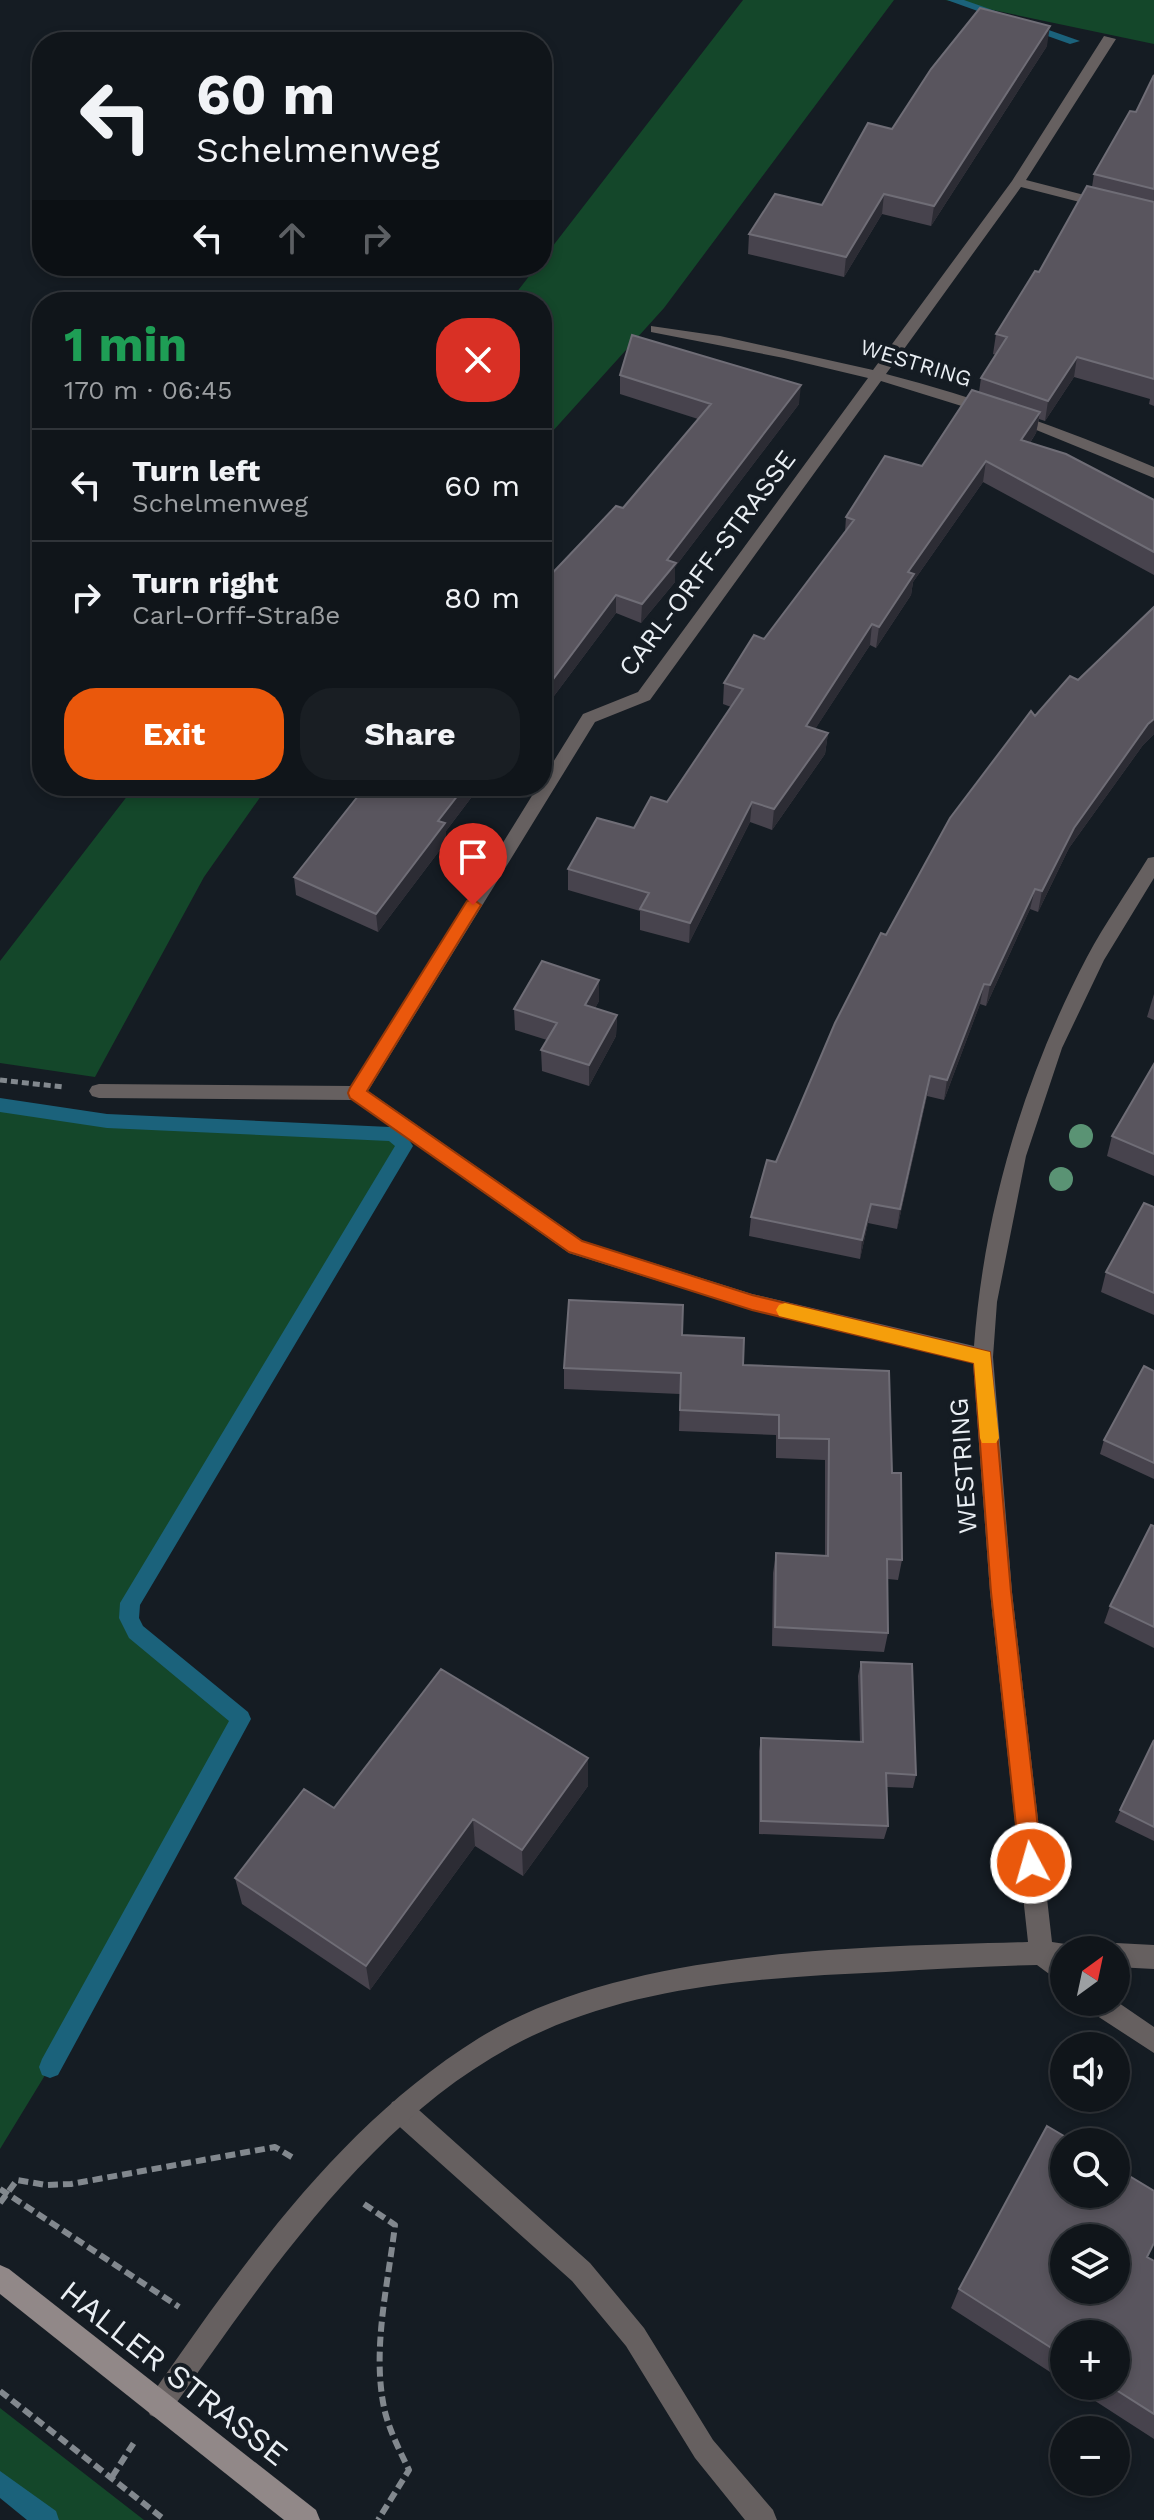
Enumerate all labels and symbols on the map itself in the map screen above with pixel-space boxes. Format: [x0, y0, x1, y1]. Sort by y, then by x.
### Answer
street label: WESTRING [857, 334, 975, 392]
street label: CARL-ORFF-STRASSE [612, 444, 802, 682]
pin [439, 823, 507, 905]
street label: WESTRING [943, 1397, 983, 1535]
position arrow [989, 1821, 1073, 1905]
north arrow [1050, 1936, 1130, 2016]
street label: HALLER STRASSE [53, 2272, 295, 2474]

